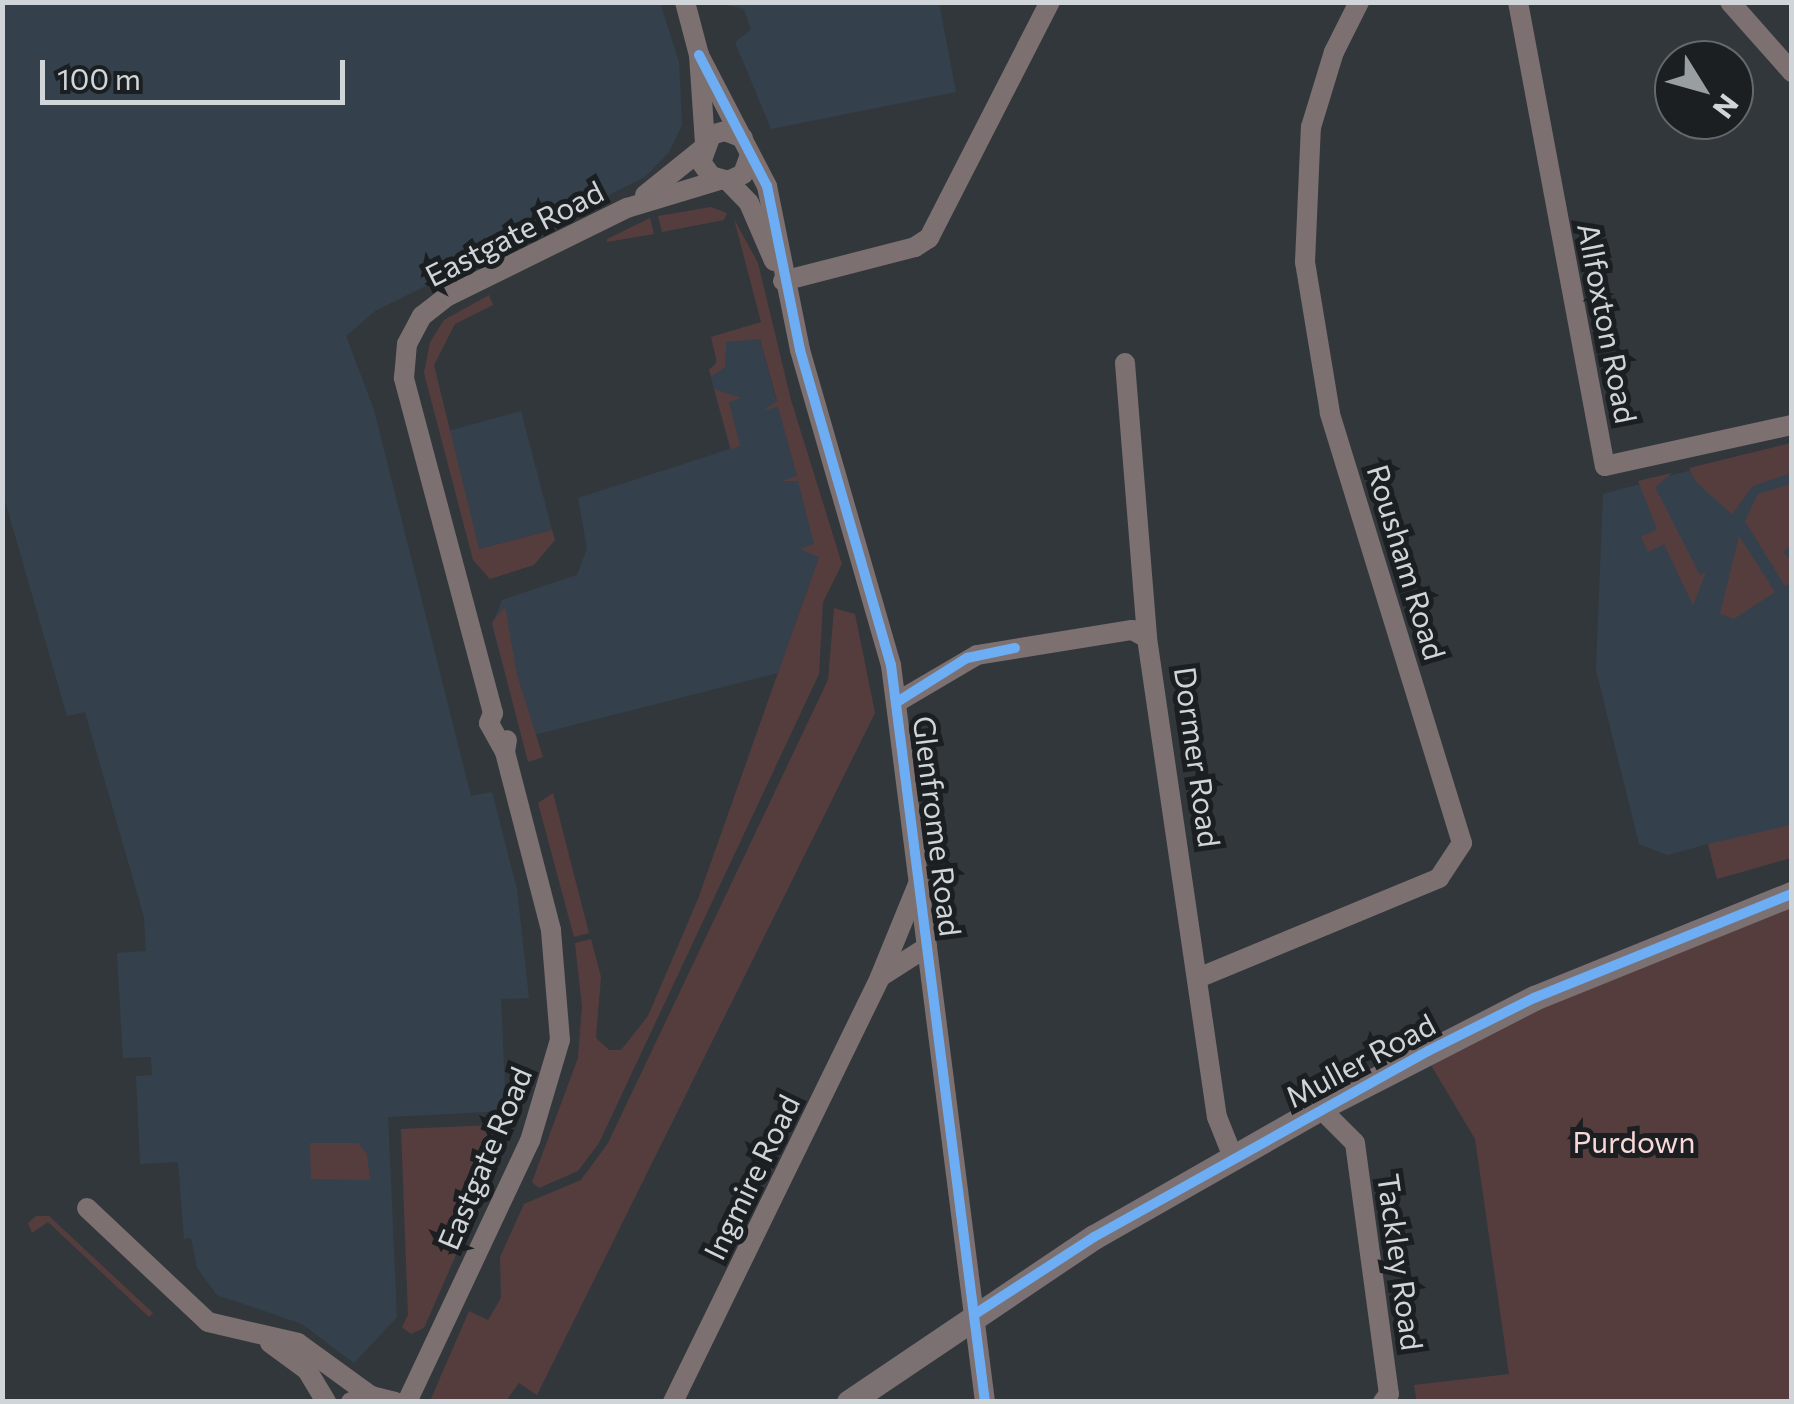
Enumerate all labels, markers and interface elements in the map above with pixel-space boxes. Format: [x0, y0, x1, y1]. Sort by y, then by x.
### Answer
scale bar [45, 40, 350, 102]
north arrow [1654, 40, 1754, 140]
text: 100 m [57, 59, 141, 96]
text: N [1706, 88, 1746, 125]
street label: Eastgate Road [419, 173, 609, 293]
street label: Allfoxton Road [1571, 220, 1645, 426]
street label: Rousham Road [1360, 460, 1454, 664]
street label: Dormer Road [1168, 664, 1228, 850]
street label: Glenfrome Road [907, 714, 969, 938]
street label: Muller Road [1279, 1006, 1441, 1114]
street label: Eastgate Road [429, 1061, 539, 1255]
street label: Ingmire Road [696, 1089, 806, 1265]
park label: Purdown [1573, 1123, 1695, 1159]
street label: Tackley Road [1371, 1171, 1431, 1353]

